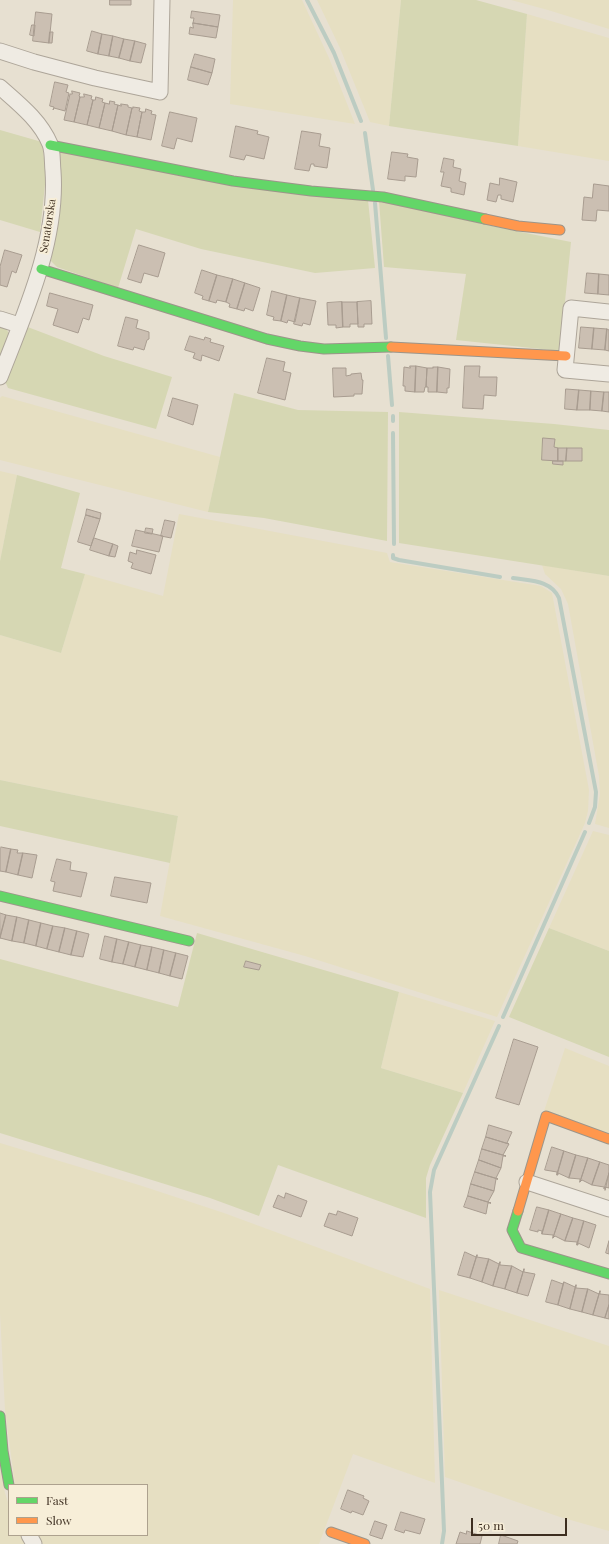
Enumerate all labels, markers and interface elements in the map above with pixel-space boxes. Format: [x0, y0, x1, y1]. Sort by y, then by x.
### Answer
street label: Senatorska [37, 198, 59, 254]
legend [8, 1484, 148, 1536]
text: Fast [46, 1492, 68, 1508]
scale bar [473, 1510, 569, 1536]
text: Slow [46, 1512, 72, 1528]
text: 50 m [478, 1517, 504, 1533]

